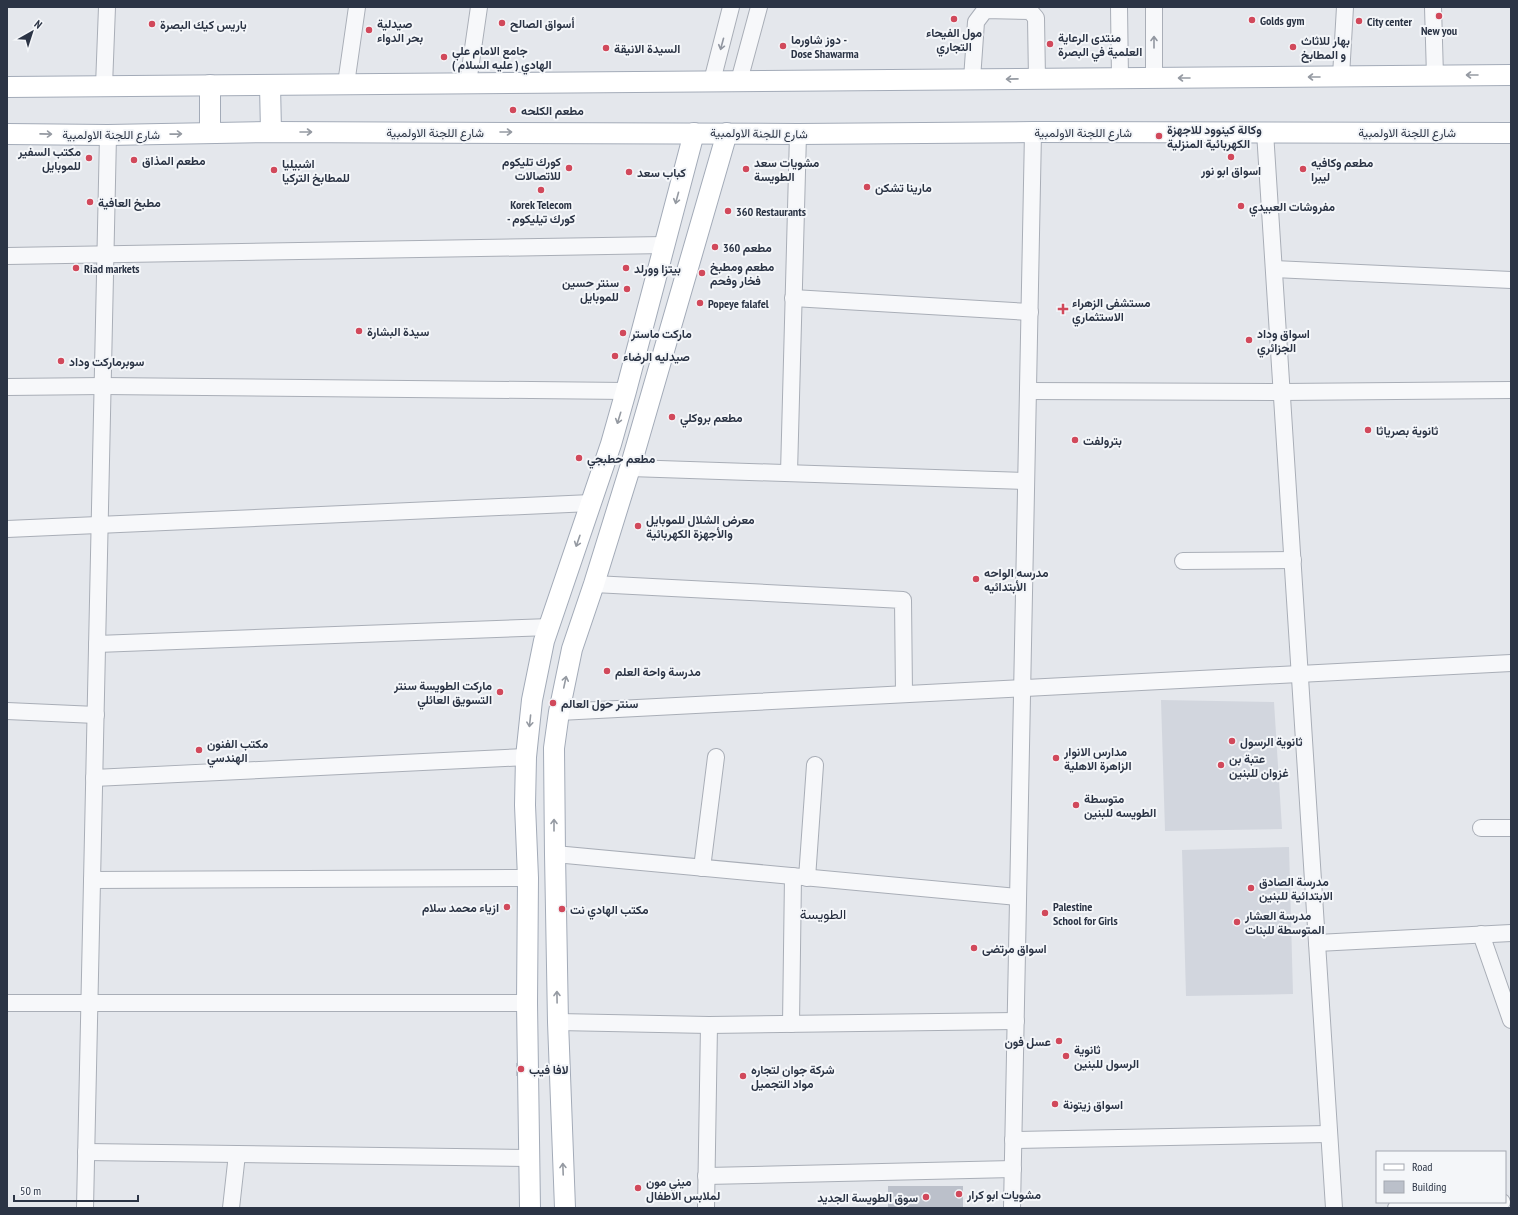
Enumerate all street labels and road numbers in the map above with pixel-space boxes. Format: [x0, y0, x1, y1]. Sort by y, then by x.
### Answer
street label: شارع اللجنة الاولمبية [386, 125, 484, 142]
street label: شارع اللجنة الاولمبية [710, 125, 808, 143]
street label: شارع اللجنة الاولمبية [1034, 125, 1132, 142]
street label: شارع اللجنة الاولمبية [1358, 125, 1456, 142]
street label: شارع اللجنة الاولمبية [62, 127, 160, 144]

